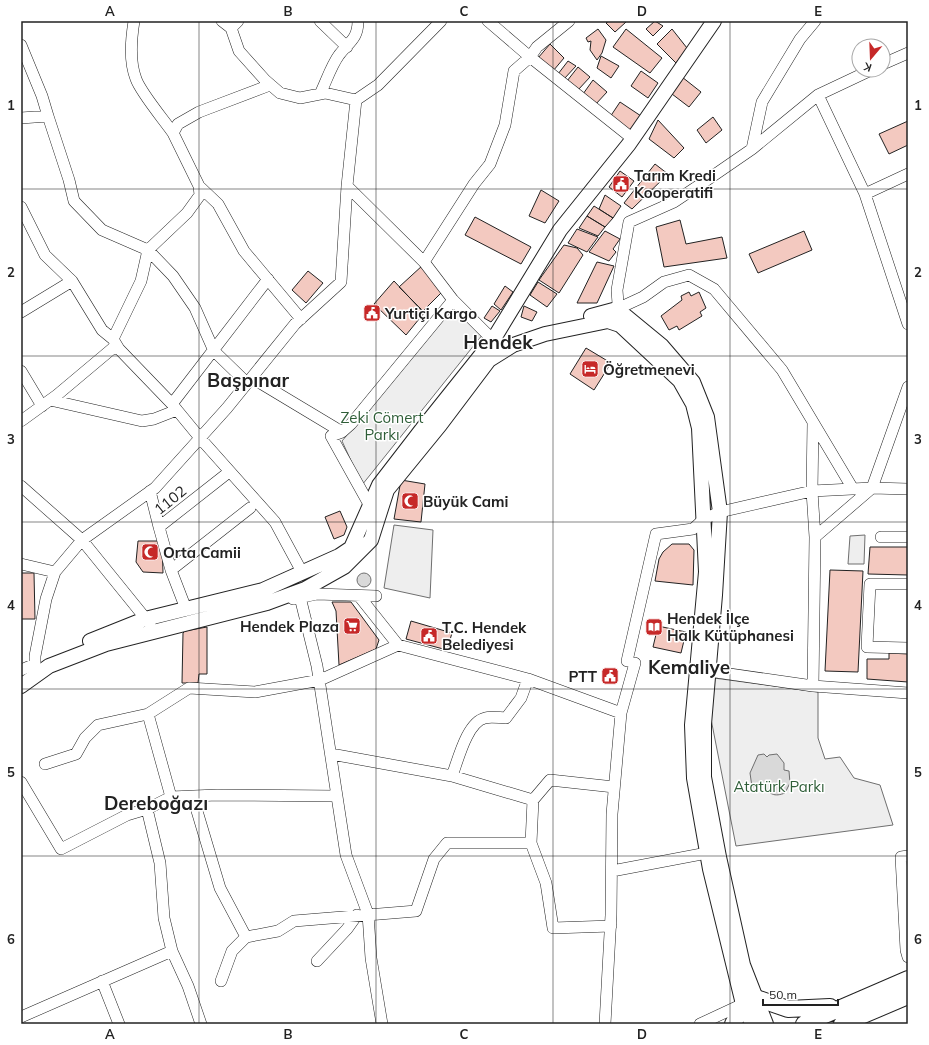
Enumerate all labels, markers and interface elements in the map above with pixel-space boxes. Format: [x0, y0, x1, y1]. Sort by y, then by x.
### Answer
text: A [105, 3, 115, 19]
text: B [284, 3, 293, 19]
text: C [460, 3, 469, 19]
text: D [637, 3, 647, 19]
text: E [814, 3, 822, 19]
north arrow [851, 38, 891, 78]
text: K [861, 59, 873, 75]
text: 1 [7, 97, 15, 113]
text: 1 [914, 97, 922, 113]
place label: Tarım Kredi Kooperatifi [634, 166, 716, 202]
public building icon: Tarım Kredi Kooperatifi [611, 174, 631, 194]
text: 2 [7, 264, 15, 280]
text: 2 [914, 264, 922, 280]
public building icon: Yurtiçi Kargo [362, 303, 382, 323]
place label: Yurtiçi Kargo [384, 304, 477, 323]
district label: Hendek [463, 330, 533, 354]
hotel icon: Öğretmenevi [580, 359, 600, 379]
place label: Öğretmenevi [603, 360, 695, 379]
district label: Başpınar [207, 368, 289, 392]
park label: Zeki Cömert Parkı [341, 408, 423, 444]
text: 3 [7, 431, 15, 447]
text: 3 [914, 431, 922, 447]
street label: 1102 [150, 481, 190, 519]
mosque icon: Büyük Cami [400, 491, 420, 511]
place label: Büyük Cami [423, 492, 508, 511]
mosque icon: Orta Camii [140, 542, 160, 562]
place label: Orta Camii [163, 543, 241, 562]
text: 4 [7, 597, 15, 613]
text: 4 [914, 597, 922, 613]
place label: Hendek İlçe Halk Kütüphanesi [667, 609, 794, 645]
supermarket icon: Hendek Plaza [342, 616, 362, 636]
place label: Hendek Plaza [240, 617, 339, 636]
library icon: Hendek İlçe Halk Kütüphanesi [644, 617, 664, 637]
place label: T.C. Hendek Belediyesi [442, 618, 527, 654]
public building icon: T.C. Hendek Belediyesi [419, 626, 439, 646]
district label: Kemaliye [648, 655, 730, 679]
public building icon: PTT [600, 666, 620, 686]
place label: PTT [569, 667, 598, 686]
text: 5 [7, 764, 15, 780]
text: 5 [914, 764, 922, 780]
park label: Atatürk Parkı [733, 777, 825, 796]
district label: Dereboğazı [104, 791, 208, 815]
text: 6 [7, 931, 15, 947]
text: 6 [914, 931, 922, 947]
scale bar [763, 981, 838, 1007]
text: 50 m [769, 987, 797, 1002]
text: A [105, 1026, 115, 1042]
text: B [284, 1026, 293, 1042]
text: C [460, 1026, 469, 1042]
text: D [637, 1026, 647, 1042]
text: E [814, 1026, 822, 1042]

